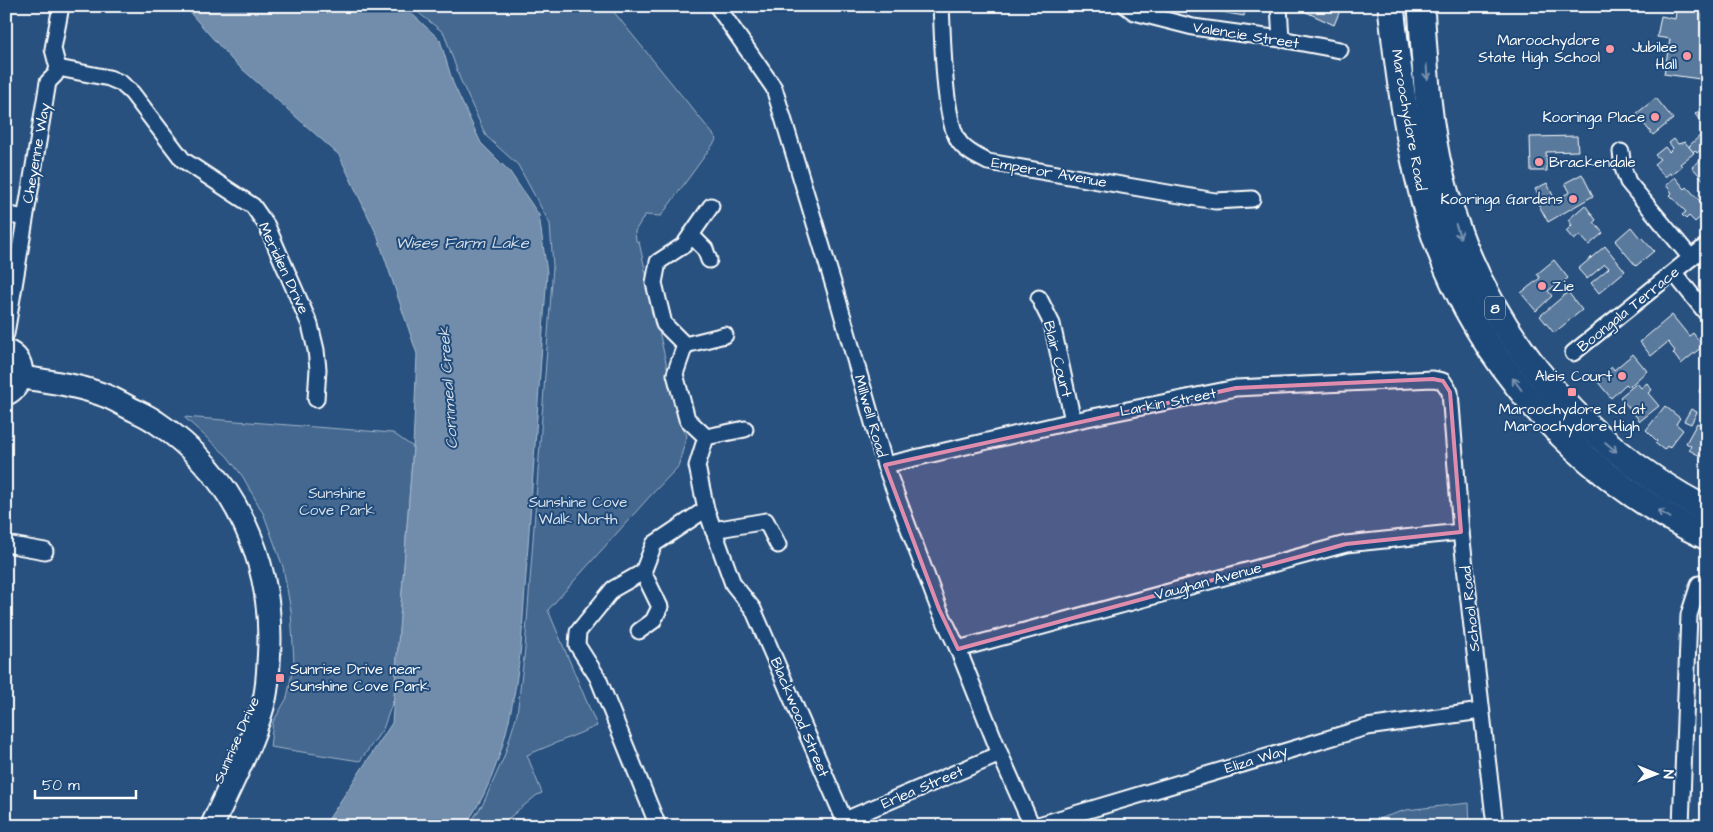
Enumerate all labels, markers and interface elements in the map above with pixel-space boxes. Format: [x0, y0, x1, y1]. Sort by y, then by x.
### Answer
street label: Valencie Street [1191, 17, 1300, 54]
place label: Maroochydore State High School [1478, 30, 1600, 69]
place label: Jubilee Hall [1632, 37, 1677, 75]
marker: Maroochydore State High School [1604, 43, 1616, 55]
street label: Maroochydore Road [1385, 48, 1431, 193]
marker: Jubilee Hall [1681, 50, 1693, 62]
one-way arrow [1422, 64, 1431, 80]
street label: Cheyenne Way [17, 101, 57, 205]
place label: Kooringa Place [1542, 107, 1645, 129]
marker: Kooringa Place [1649, 111, 1661, 123]
street label: Emperor Avenue [990, 152, 1108, 193]
place label: Brackendale [1549, 152, 1636, 173]
marker: Brackendale [1533, 156, 1545, 168]
place label: Kooringa Gardens [1440, 189, 1563, 211]
marker: Kooringa Gardens [1567, 193, 1579, 205]
street label: Meridien Drive [253, 219, 314, 317]
one-way arrow [1454, 222, 1464, 238]
water label: Wises Farm Lake [395, 232, 530, 254]
street label: Boongala Terrace [1573, 262, 1684, 358]
place label: Zie [1552, 276, 1574, 297]
marker: Zie [1536, 280, 1548, 292]
road number: 8 [1485, 296, 1505, 320]
street label: Blair Court [1038, 319, 1077, 400]
water label: Cornmeal Creek [433, 325, 463, 450]
place label: Aleis Court [1535, 366, 1612, 387]
marker: Aleis Court [1616, 370, 1628, 382]
street label: Millwell Road [849, 372, 892, 460]
one-way arrow [1512, 377, 1522, 391]
street label: Larkin Street [1118, 383, 1218, 422]
marker: Maroochydore Rd at Maroochydore High [1566, 386, 1578, 398]
place label: Maroochydore Rd at Maroochydore High [1499, 399, 1645, 438]
one-way arrow [1604, 441, 1617, 453]
park label: Sunshine Cove Park [299, 483, 375, 521]
park label: Sunshine Cove Walk North [529, 492, 627, 530]
one-way arrow [1657, 509, 1671, 519]
street label: Vaughan Avenue [1152, 557, 1264, 607]
street label: School Road [1456, 565, 1485, 653]
street label: Blackwood Street [765, 654, 834, 780]
place label: Sunrise Drive near Sunshine Cove Park [290, 659, 429, 697]
marker: Sunrise Drive near Sunshine Cove Park [274, 672, 286, 684]
street label: Sunrise Drive [208, 693, 265, 787]
street label: Eliza Way [1222, 740, 1290, 780]
north arrow [1630, 750, 1680, 800]
street label: Erlea Street [878, 761, 967, 814]
scale bar [35, 767, 136, 799]
text: N [1658, 770, 1678, 779]
text: 50 m [42, 775, 80, 796]

